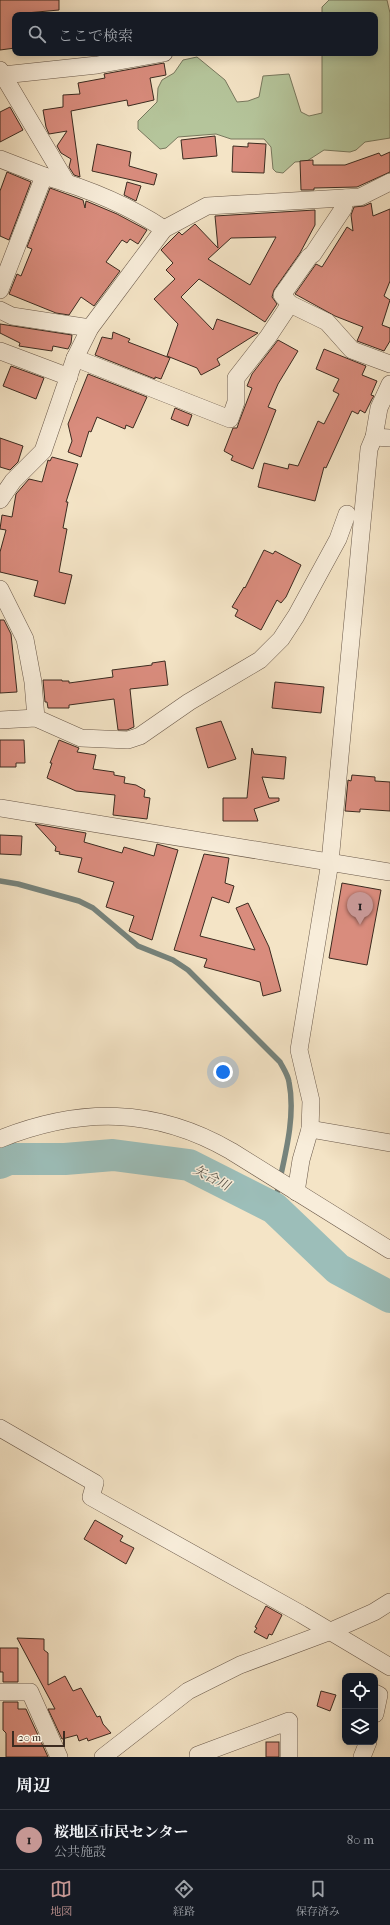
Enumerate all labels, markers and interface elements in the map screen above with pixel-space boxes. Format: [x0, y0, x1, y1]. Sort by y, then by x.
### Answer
search box [12, 12, 378, 56]
icon: search [26, 23, 48, 45]
text: ここで検索 [58, 27, 133, 45]
pin: 1 [347, 892, 373, 925]
your location [213, 1062, 233, 1082]
water label: 矢合川 [191, 1162, 234, 1194]
map controls [342, 1673, 378, 1745]
button: locate [342, 1673, 378, 1709]
button: layers [342, 1709, 378, 1745]
scale bar [12, 1729, 65, 1748]
text: 20 m [18, 1731, 41, 1744]
text: 周辺 [16, 1775, 50, 1795]
text: 桜地区市民センター [54, 1823, 188, 1841]
text: 1 [27, 1832, 31, 1847]
text: 80 m [347, 1832, 374, 1847]
text: 公共施設 [54, 1844, 106, 1859]
tab: 地図 [50, 1878, 72, 1918]
tab: 経路 [173, 1878, 195, 1918]
tab: 保存済み [296, 1878, 340, 1918]

